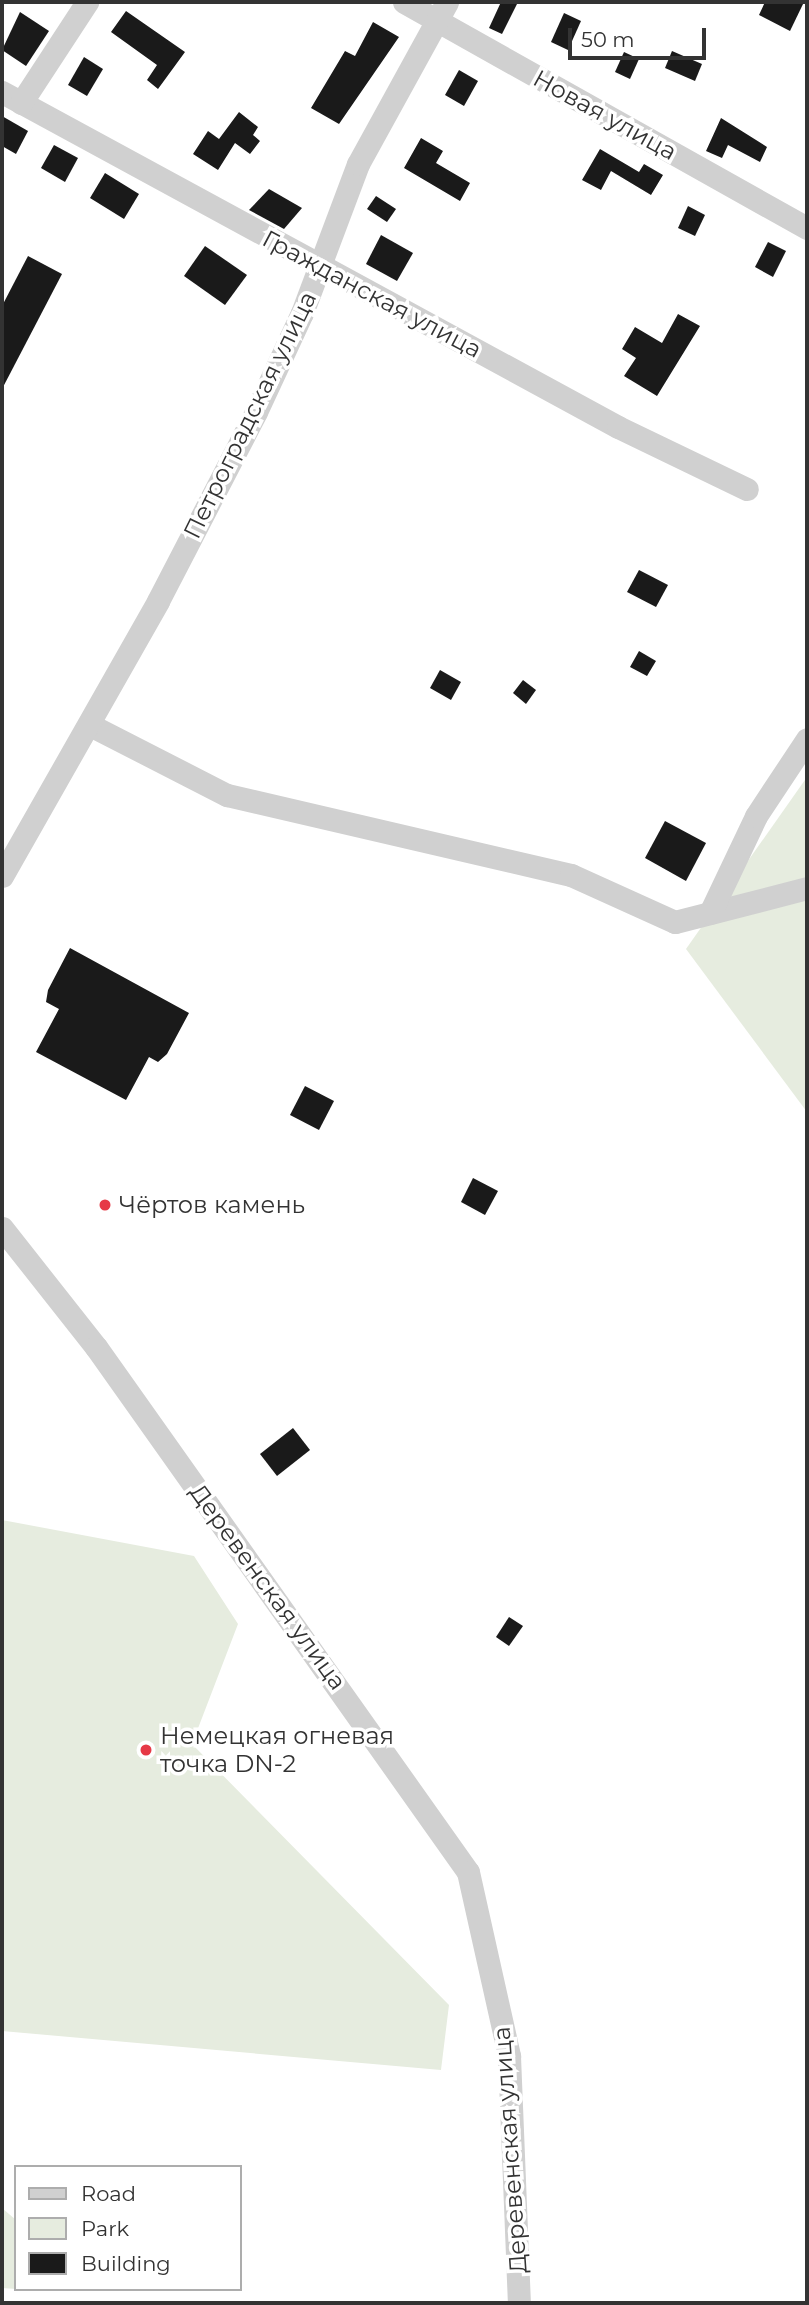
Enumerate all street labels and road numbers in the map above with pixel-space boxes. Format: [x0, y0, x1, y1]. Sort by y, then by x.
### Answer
street label: Новая улица [528, 64, 682, 166]
street label: Гражданская улица [258, 224, 486, 364]
street label: Петроградская улица [178, 287, 322, 543]
street label: Деревенская улица [184, 1478, 352, 1696]
street label: Деревенская улица [487, 2026, 533, 2274]

